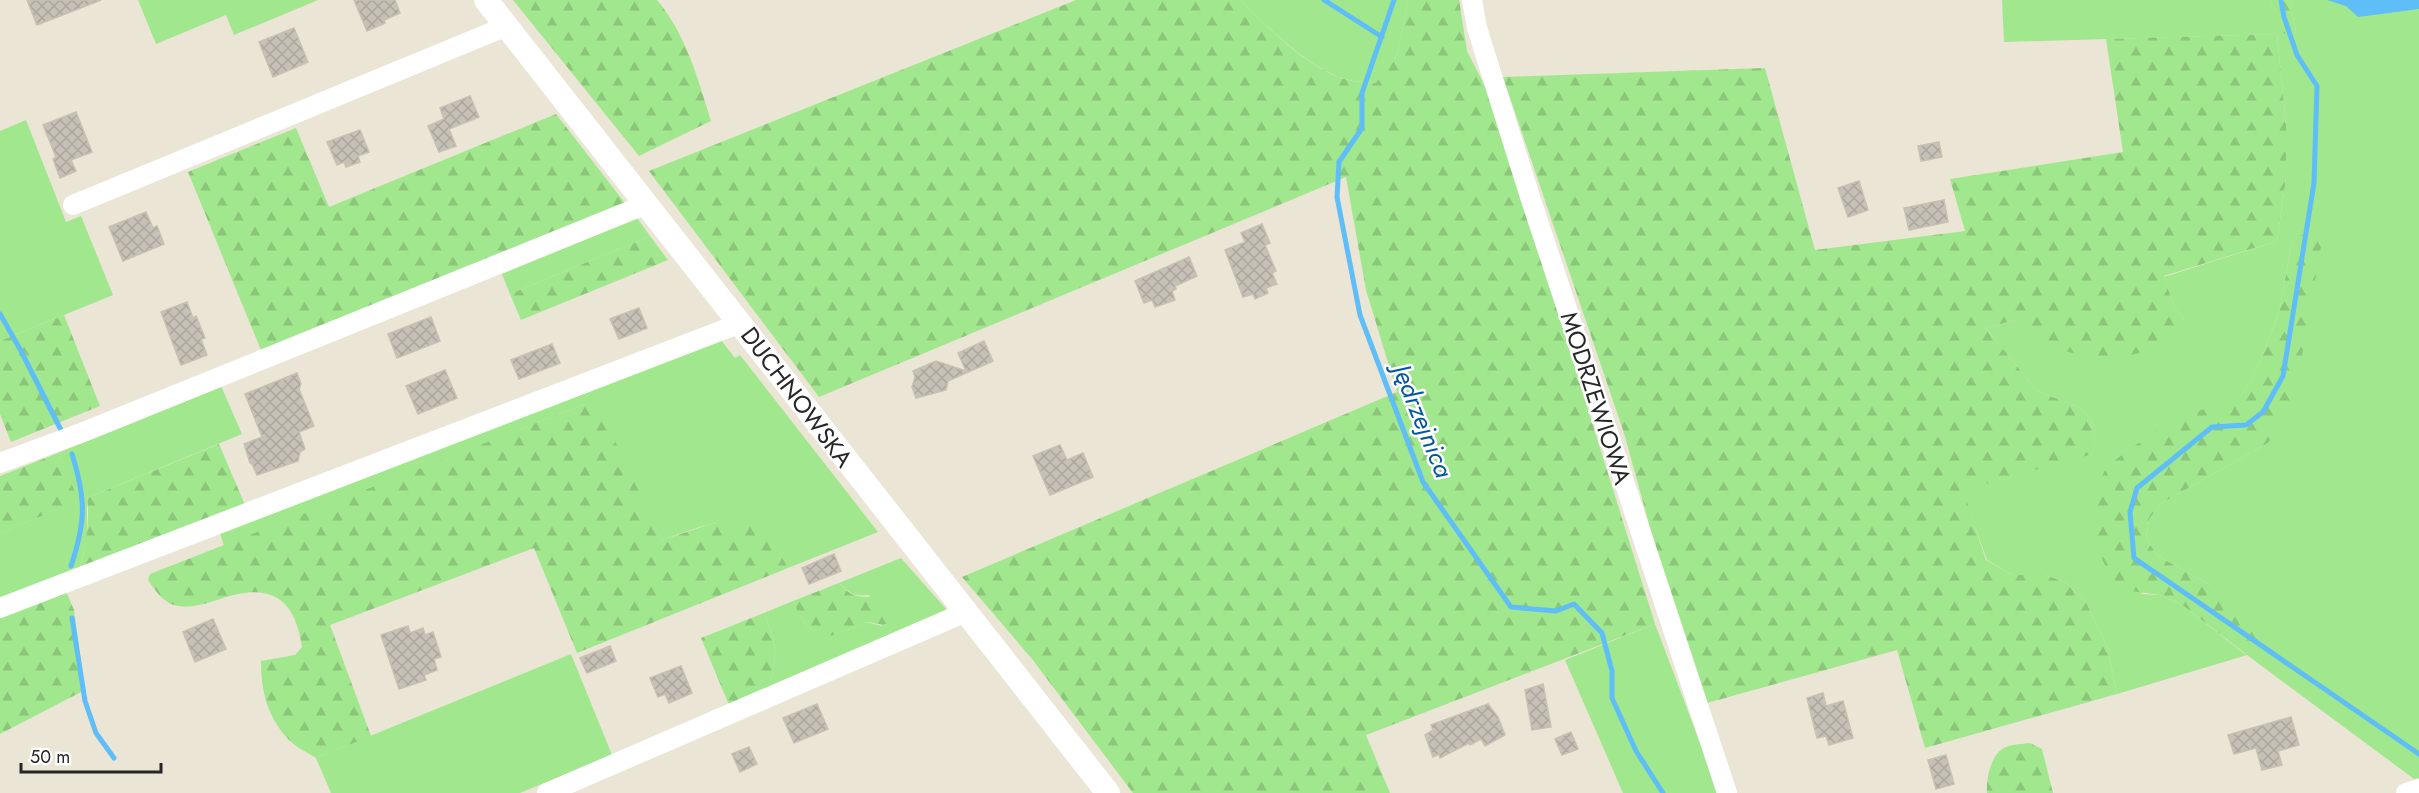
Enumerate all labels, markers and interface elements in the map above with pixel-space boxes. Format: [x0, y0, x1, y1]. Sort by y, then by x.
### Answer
street label: MODRZEWIOWA [1552, 307, 1640, 489]
street label: DUCHNOWSKA [732, 319, 862, 475]
water label: Jędrzejnica [1381, 354, 1463, 484]
scale bar [21, 736, 160, 774]
text: 50 m [30, 744, 70, 770]

